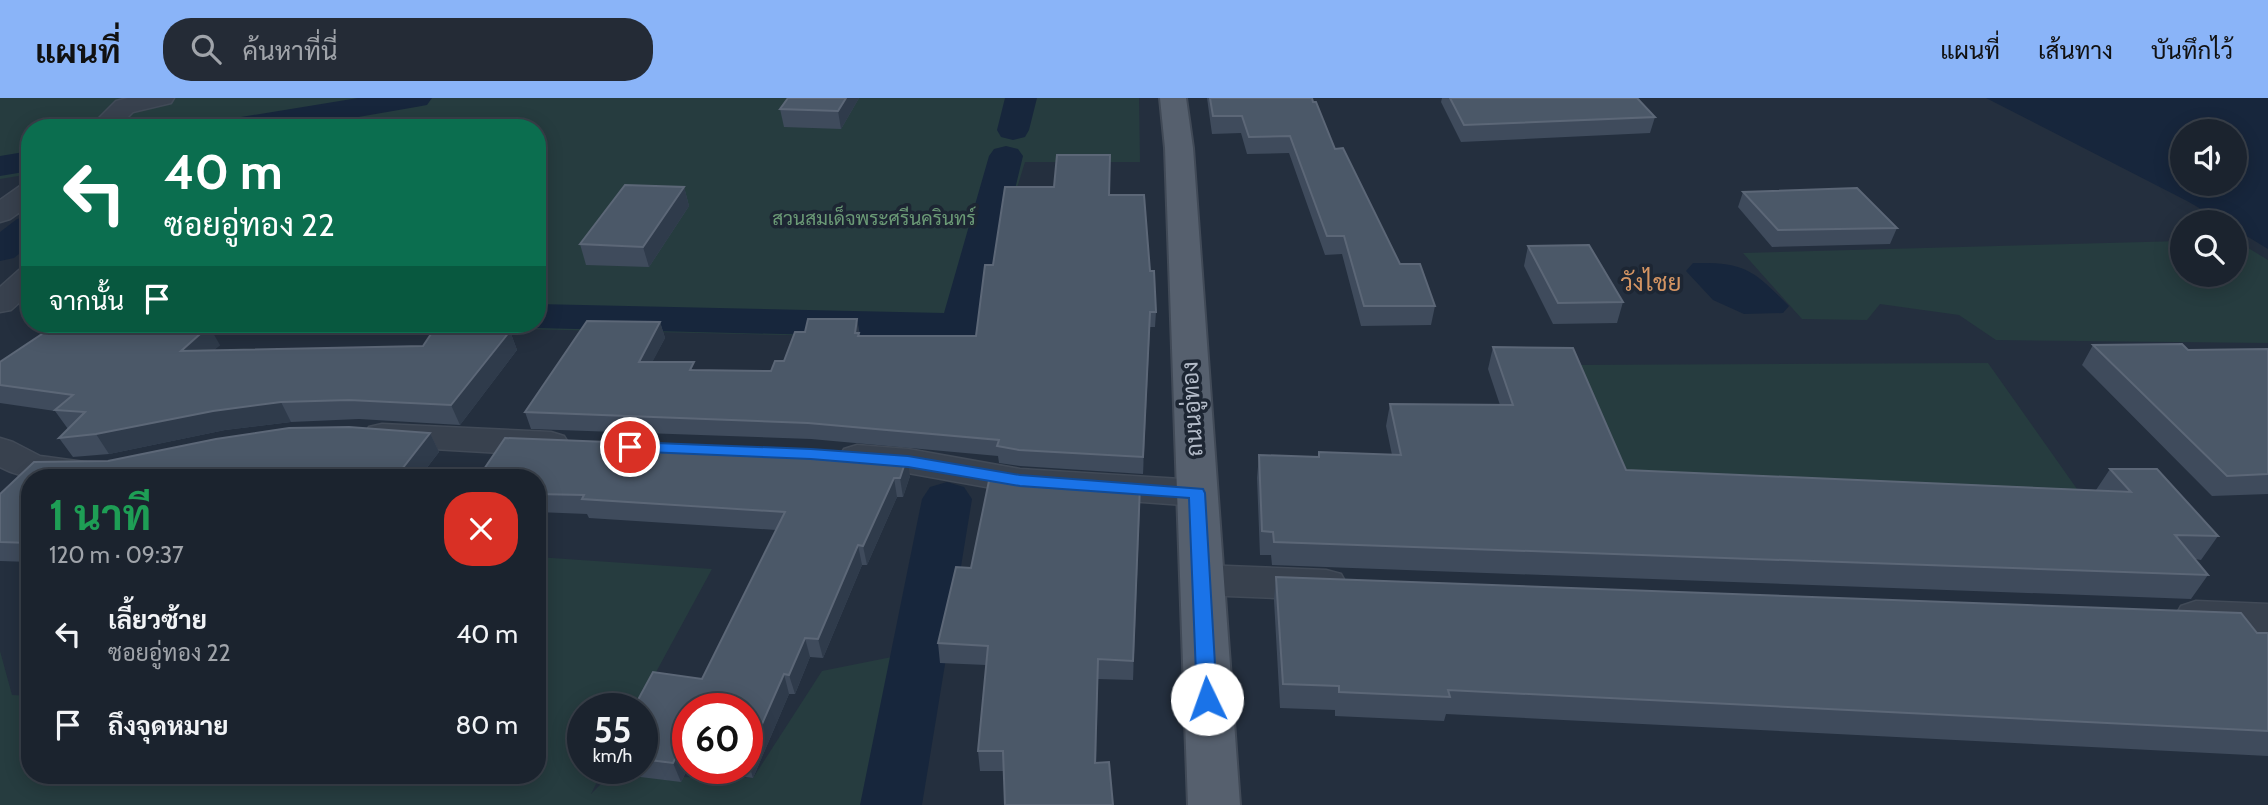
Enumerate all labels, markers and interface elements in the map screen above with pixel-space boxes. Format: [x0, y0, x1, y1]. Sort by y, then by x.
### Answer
search box [163, 18, 653, 81]
icon: search [187, 30, 225, 68]
text: แผนที่ [35, 31, 121, 71]
text: ค้นหาที่นี่ [243, 35, 338, 67]
text: แผนที่ [1940, 36, 2000, 65]
text: เส้นทาง [2038, 36, 2113, 65]
text: บันทึกไว้ [2151, 36, 2233, 65]
map controls [2170, 119, 2247, 287]
button: sound [2170, 119, 2247, 196]
text: 40 m [164, 142, 283, 201]
icon: left [49, 147, 140, 238]
text: ซอยอู่ทอง 22 [164, 205, 335, 244]
park label: สวนสมเด็จพระศรีนครินทร์ [772, 205, 976, 230]
button: search [2170, 210, 2247, 287]
district label: วังไชย [1621, 267, 1681, 297]
icon: arrive [138, 280, 176, 318]
text: จากนั้น [49, 285, 124, 317]
street label: ถนนอู่ทอง [1176, 361, 1211, 457]
pin [600, 417, 660, 477]
icon: arrive [611, 428, 649, 466]
text: 1 นาที [49, 489, 151, 541]
button: close [444, 492, 518, 566]
text: 120 m · 09:37 [49, 541, 184, 569]
text: เลี้ยวซ้าย [108, 604, 207, 636]
icon: left [49, 615, 87, 653]
text: 40 m [456, 618, 518, 650]
text: ซอยอู่ทอง 22 [108, 639, 231, 667]
position arrow [1170, 662, 1244, 736]
speed limit sign: 60 [672, 693, 763, 784]
icon: arrive [49, 706, 87, 744]
text: 55 [594, 708, 631, 751]
text: 80 m [455, 709, 518, 741]
text: ถึงจุดหมาย [108, 710, 229, 742]
text: km/h [593, 745, 632, 767]

